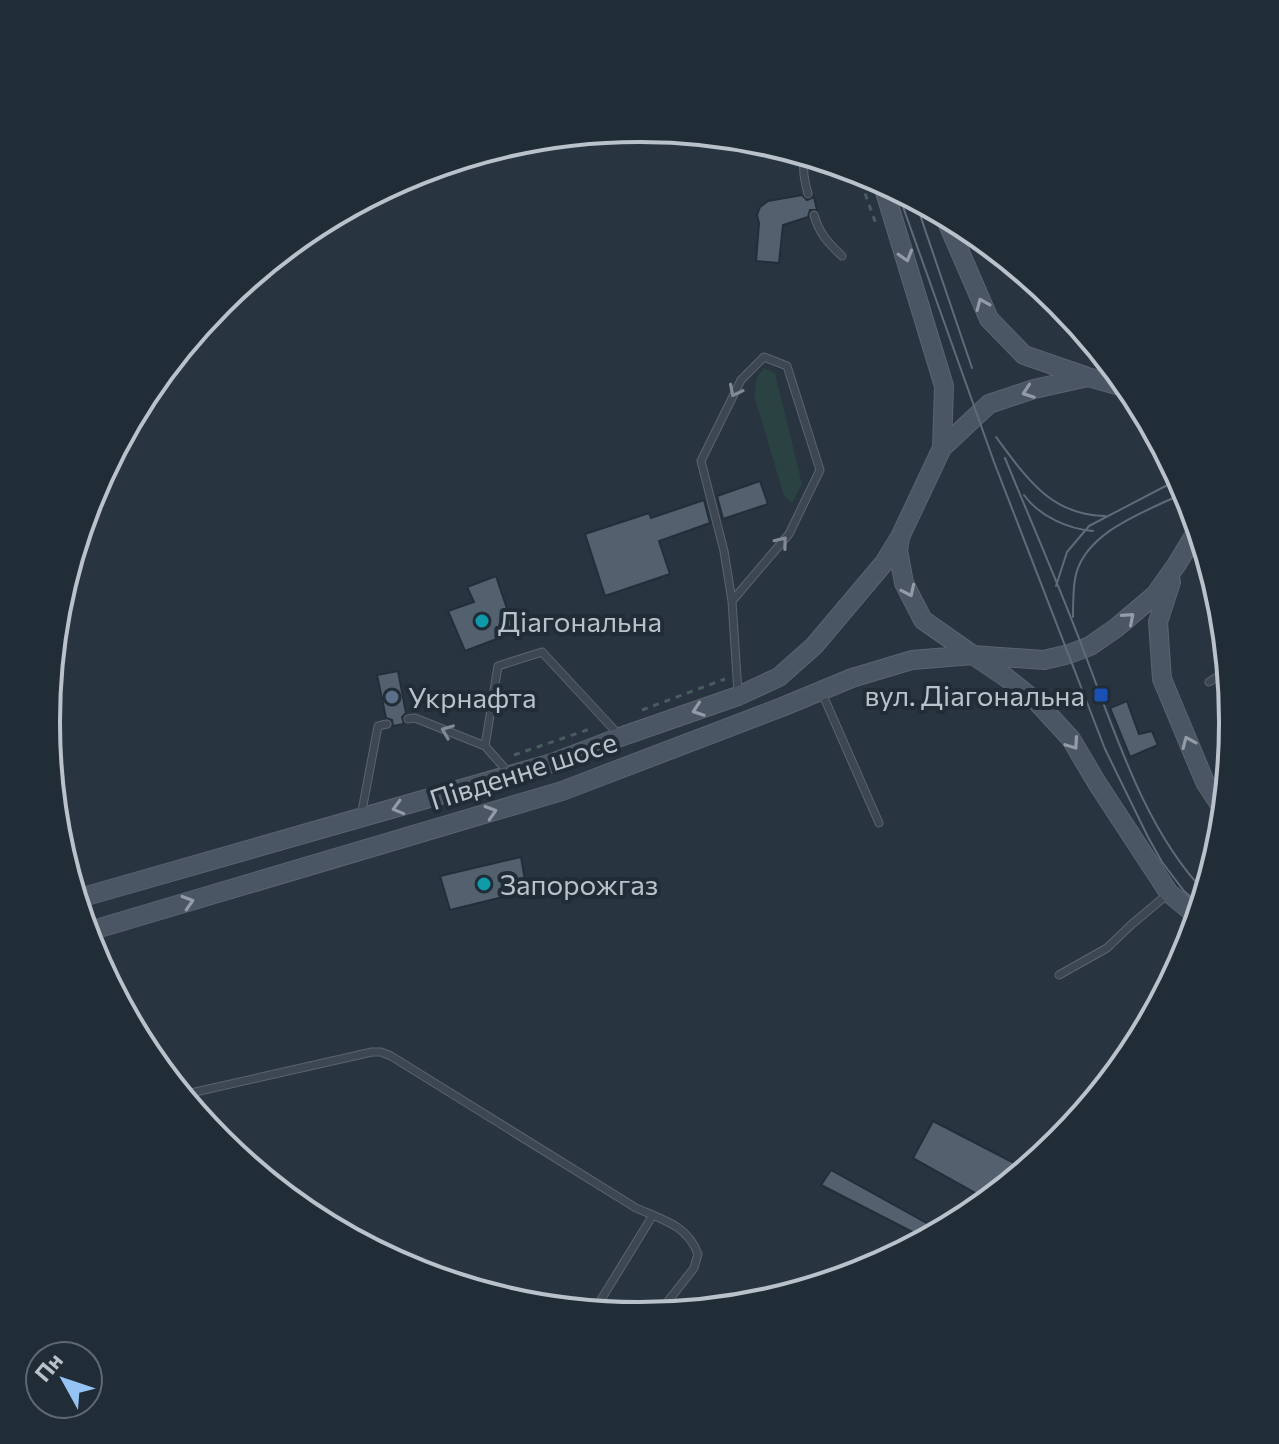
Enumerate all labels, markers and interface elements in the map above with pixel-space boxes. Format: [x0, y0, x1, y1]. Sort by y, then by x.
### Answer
one-way arrow [897, 249, 913, 263]
one-way arrow [976, 298, 992, 313]
one-way arrow [1021, 382, 1035, 398]
one-way arrow [730, 383, 745, 398]
one-way arrow [772, 536, 787, 551]
one-way arrow [899, 583, 915, 598]
place label: Діагональна [498, 604, 662, 638]
marker: Діагональна [473, 612, 491, 630]
one-way arrow [1119, 613, 1134, 628]
place label: вул. Діагональна [865, 678, 1085, 712]
place label: Укрнафта [408, 680, 537, 714]
marker: вул. Діагональна [1092, 686, 1110, 704]
marker: Укрнафта [383, 688, 401, 706]
one-way arrow [692, 700, 706, 716]
street label: Південне шосе [425, 724, 621, 816]
one-way arrow [441, 724, 455, 740]
one-way arrow [1063, 735, 1078, 749]
one-way arrow [1182, 736, 1198, 750]
one-way arrow [391, 799, 405, 815]
one-way arrow [483, 805, 497, 821]
place label: Запорожгаз [500, 867, 658, 901]
marker: Запорожгаз [475, 875, 493, 893]
one-way arrow [180, 895, 194, 911]
north arrow [24, 1340, 104, 1420]
text: Пн [29, 1347, 68, 1387]

